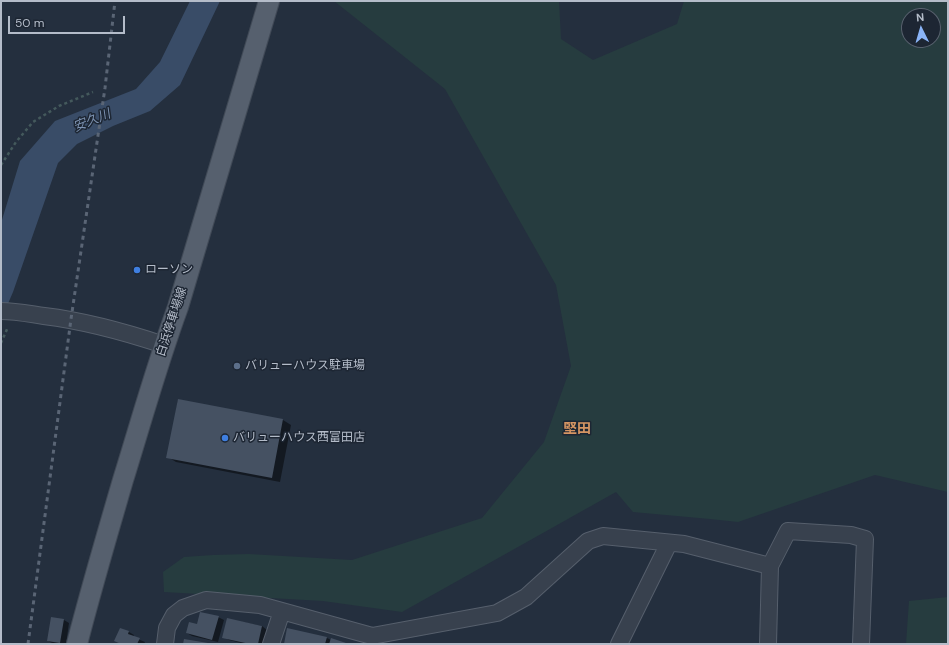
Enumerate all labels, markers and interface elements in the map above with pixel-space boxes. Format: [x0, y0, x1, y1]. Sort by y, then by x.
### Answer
scale bar [10, 8, 127, 34]
north arrow [901, 8, 941, 48]
text: N [915, 10, 925, 24]
text: 50 m [15, 15, 44, 31]
water label: 安久川 [71, 106, 113, 136]
place label: ローソン [145, 263, 193, 277]
marker: ローソン [132, 265, 142, 275]
street label: 白浜停車場線 [154, 286, 190, 358]
place label: バリューハウス駐車場 [245, 359, 365, 373]
marker: バリューハウス駐車場 [232, 361, 242, 371]
district label: 堅田 [563, 421, 591, 437]
place label: バリューハウス西富田店 [233, 431, 365, 445]
marker: バリューハウス西富田店 [220, 433, 230, 443]

